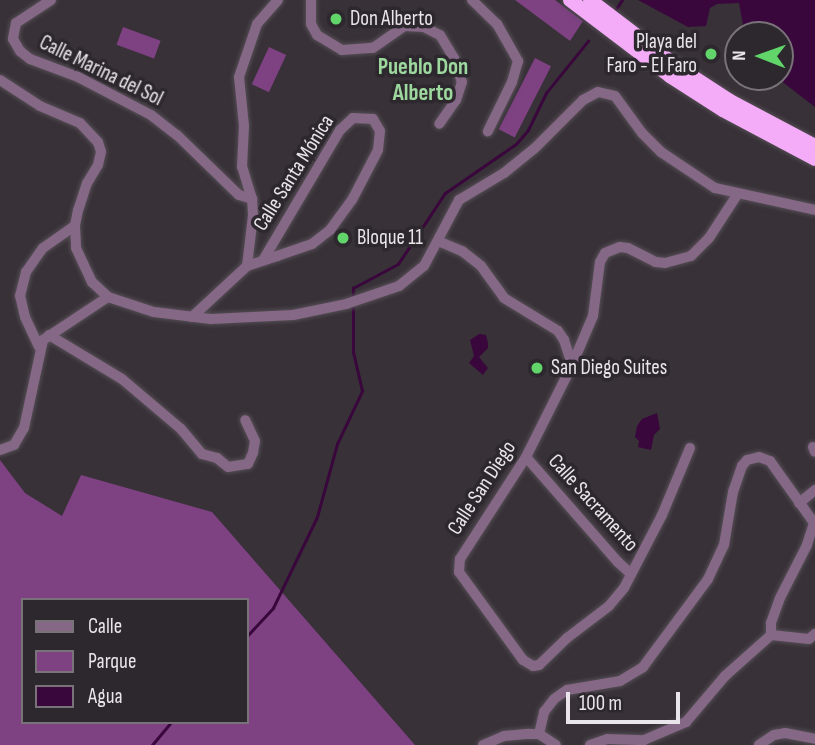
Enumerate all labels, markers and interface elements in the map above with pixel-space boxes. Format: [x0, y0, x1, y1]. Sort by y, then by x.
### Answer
place label: Don Alberto [350, 6, 433, 32]
marker: Don Alberto [328, 11, 344, 27]
north arrow [724, 21, 794, 91]
place label: Playa del Faro - El Faro [607, 29, 697, 79]
street label: Calle Marina del Sol [35, 30, 167, 112]
marker: Playa del Faro - El Faro [703, 46, 719, 62]
text: N [728, 50, 751, 61]
district label: Pueblo Don Alberto [378, 53, 468, 107]
street label: Calle Santa Mónica [248, 110, 340, 236]
place label: Bloque 11 [357, 225, 423, 251]
marker: Bloque 11 [335, 230, 351, 246]
place label: San Diego Suites [551, 355, 667, 381]
marker: San Diego Suites [529, 360, 545, 376]
street label: Calle San Diego [442, 436, 522, 540]
street label: Calle Sacramento [543, 449, 643, 557]
legend [21, 598, 248, 724]
text: Calle [88, 614, 122, 639]
text: Parque [88, 649, 136, 674]
scale bar [570, 678, 684, 722]
text: Agua [88, 684, 123, 709]
text: 100 m [579, 691, 622, 716]

